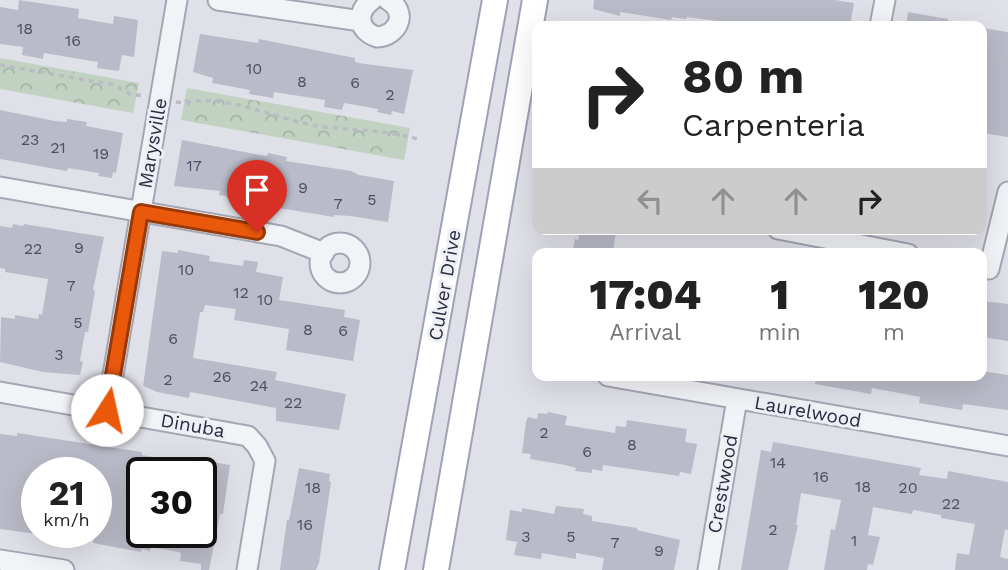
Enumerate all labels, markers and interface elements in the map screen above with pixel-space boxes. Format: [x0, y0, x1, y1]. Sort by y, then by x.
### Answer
house number: 18 [17, 19, 33, 38]
house number: 16 [65, 31, 81, 50]
text: 80 m [682, 47, 804, 105]
icon: right [567, 49, 658, 140]
house number: 10 [246, 59, 262, 78]
house number: 8 [297, 72, 307, 91]
house number: 6 [350, 73, 360, 92]
house number: 2 [385, 85, 395, 104]
street label: Marysville [133, 96, 172, 190]
text: Carpenteria [682, 106, 865, 144]
house number: 23 [21, 130, 39, 149]
house number: 21 [50, 138, 66, 157]
house number: 19 [93, 144, 109, 163]
house number: 17 [186, 156, 202, 175]
pin [227, 160, 287, 232]
icon: arrive [238, 171, 276, 209]
house number: 9 [298, 178, 308, 197]
icon: left [631, 182, 669, 220]
icon: ahead [704, 182, 742, 220]
icon: ahead [777, 182, 815, 220]
icon: right [850, 182, 888, 220]
house number: 5 [367, 190, 377, 209]
house number: 7 [334, 194, 343, 213]
street label: Culver Drive [423, 228, 466, 342]
house number: 9 [74, 238, 84, 257]
house number: 22 [24, 239, 42, 258]
house number: 10 [178, 260, 194, 279]
text: 17:04 [589, 270, 701, 319]
text: 1 [770, 270, 789, 319]
text: 120 [858, 270, 930, 319]
house number: 7 [67, 276, 76, 295]
house number: 12 [233, 283, 249, 302]
house number: 10 [257, 290, 273, 309]
house number: 5 [73, 313, 83, 332]
text: Arrival [609, 319, 681, 346]
text: min [759, 319, 801, 346]
text: m [883, 319, 905, 346]
house number: 8 [303, 320, 313, 339]
house number: 6 [338, 321, 348, 340]
house number: 6 [168, 329, 178, 348]
house number: 3 [54, 345, 64, 364]
house number: 26 [212, 367, 232, 386]
house number: 2 [163, 370, 173, 389]
position arrow [70, 373, 144, 447]
house number: 24 [250, 376, 269, 395]
street label: Laurelwood [753, 391, 863, 432]
house number: 22 [284, 393, 302, 412]
street label: Dinuba [159, 409, 227, 442]
house number: 2 [539, 423, 549, 442]
street label: Crestwood [703, 433, 742, 535]
house number: 8 [627, 435, 637, 454]
house number: 6 [582, 442, 592, 461]
house number: 14 [770, 453, 786, 472]
speed limit sign: 30 [126, 457, 217, 548]
house number: 16 [813, 467, 829, 486]
text: 21 [49, 472, 84, 514]
house number: 18 [855, 477, 871, 496]
house number: 18 [305, 478, 321, 497]
house number: 20 [898, 478, 918, 497]
house number: 22 [942, 494, 960, 513]
text: km/h [43, 509, 90, 530]
house number: 16 [297, 515, 313, 534]
house number: 2 [768, 520, 778, 539]
house number: 3 [521, 527, 531, 546]
house number: 5 [566, 527, 576, 546]
house number: 1 [851, 531, 857, 550]
house number: 7 [611, 533, 620, 552]
house number: 9 [654, 541, 664, 560]

